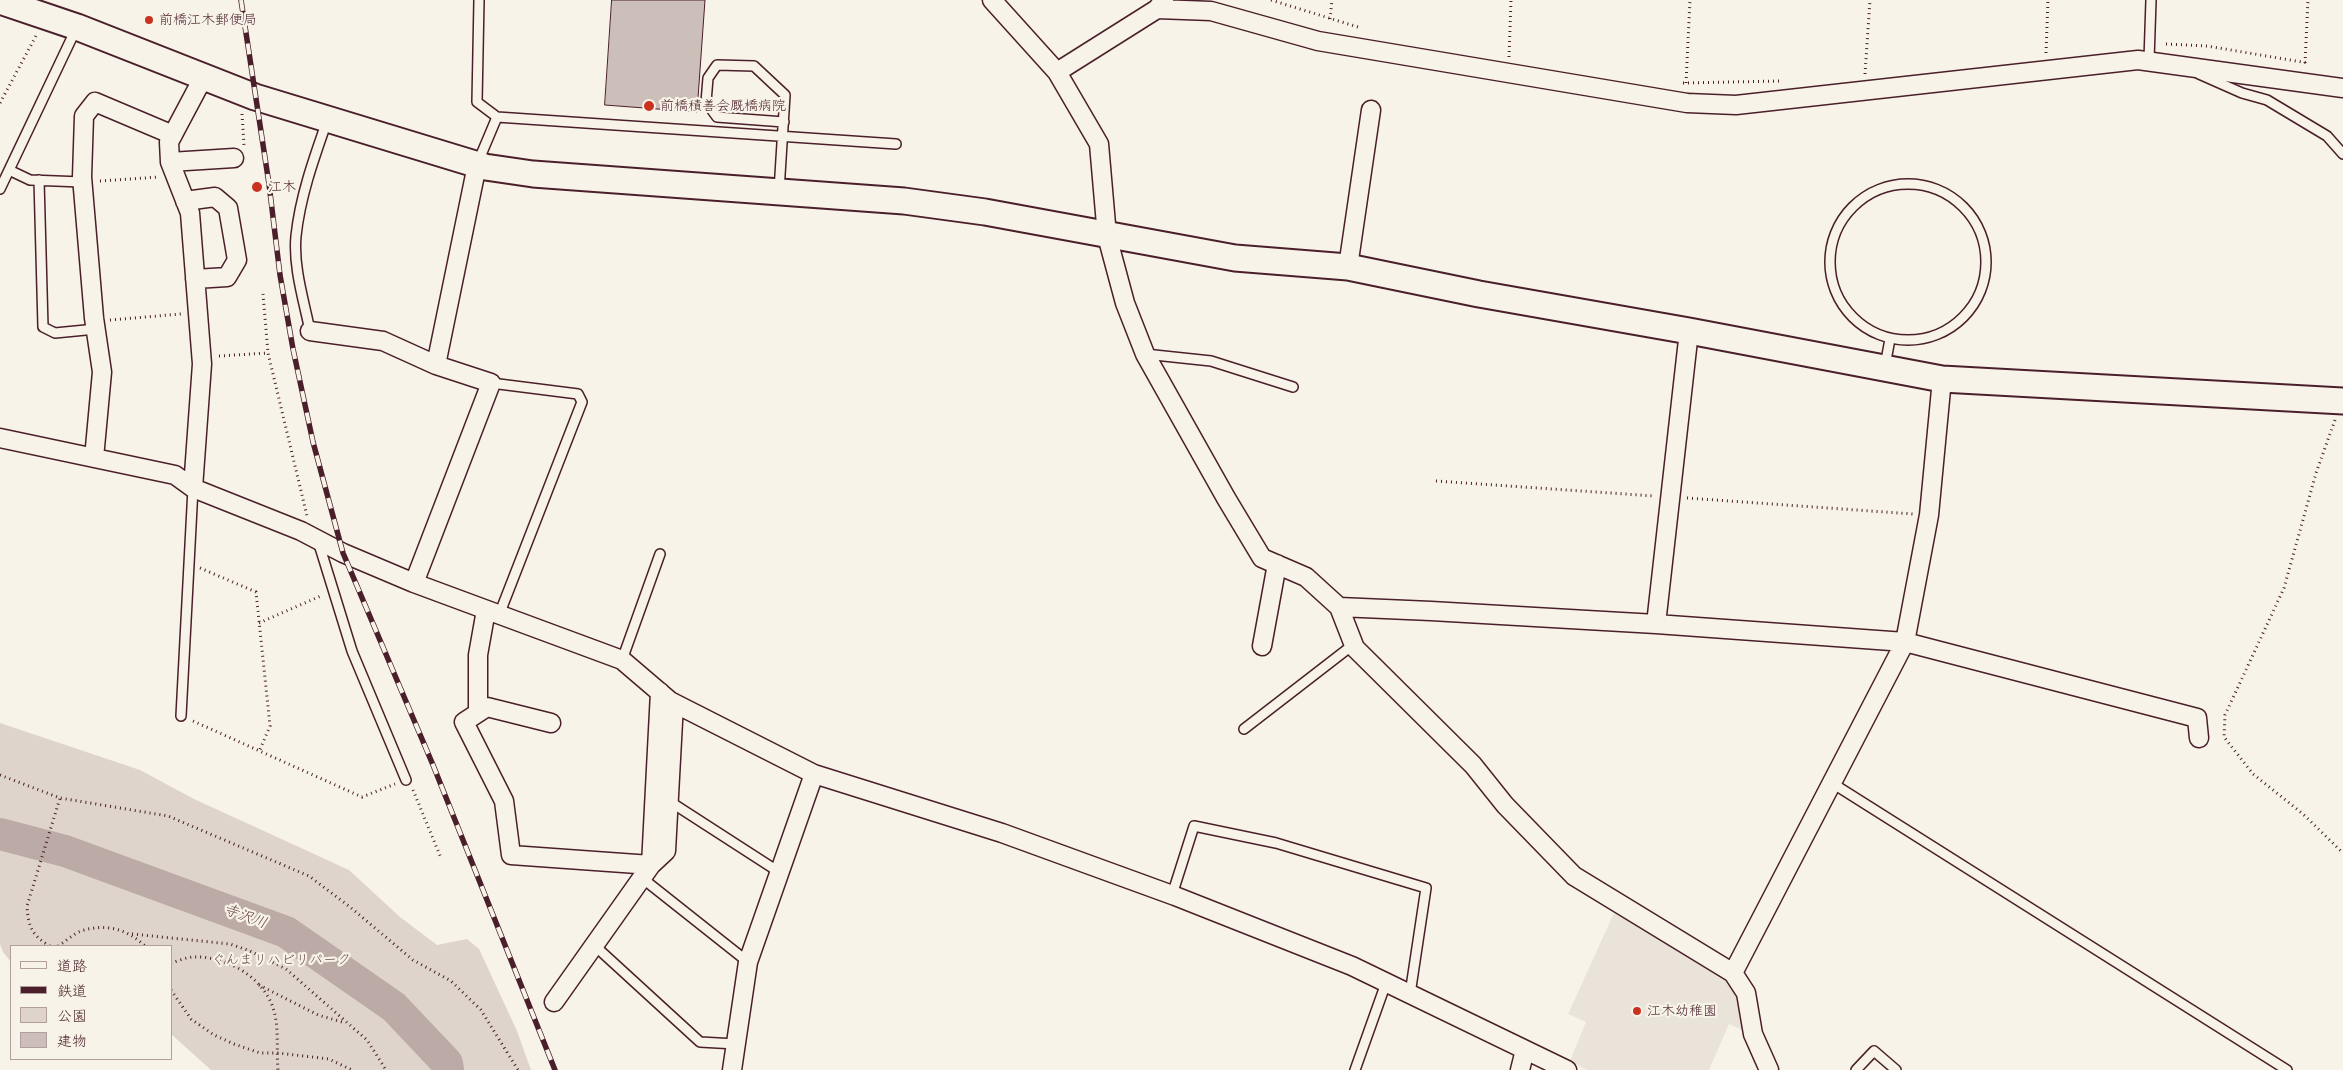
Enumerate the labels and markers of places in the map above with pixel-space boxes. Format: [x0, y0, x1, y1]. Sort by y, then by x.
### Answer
place label: 前橋江木郵便局 [159, 12, 257, 28]
marker: 前橋江木郵便局 [143, 14, 155, 26]
place label: 前橋積善会厩橋病院 [660, 98, 786, 114]
marker: 前橋積善会厩橋病院 [642, 99, 656, 113]
place label: 江木 [268, 179, 296, 195]
marker: 江木 [250, 180, 264, 194]
place label: 江木幼稚園 [1647, 1003, 1717, 1019]
marker: 江木幼稚園 [1631, 1005, 1643, 1017]

